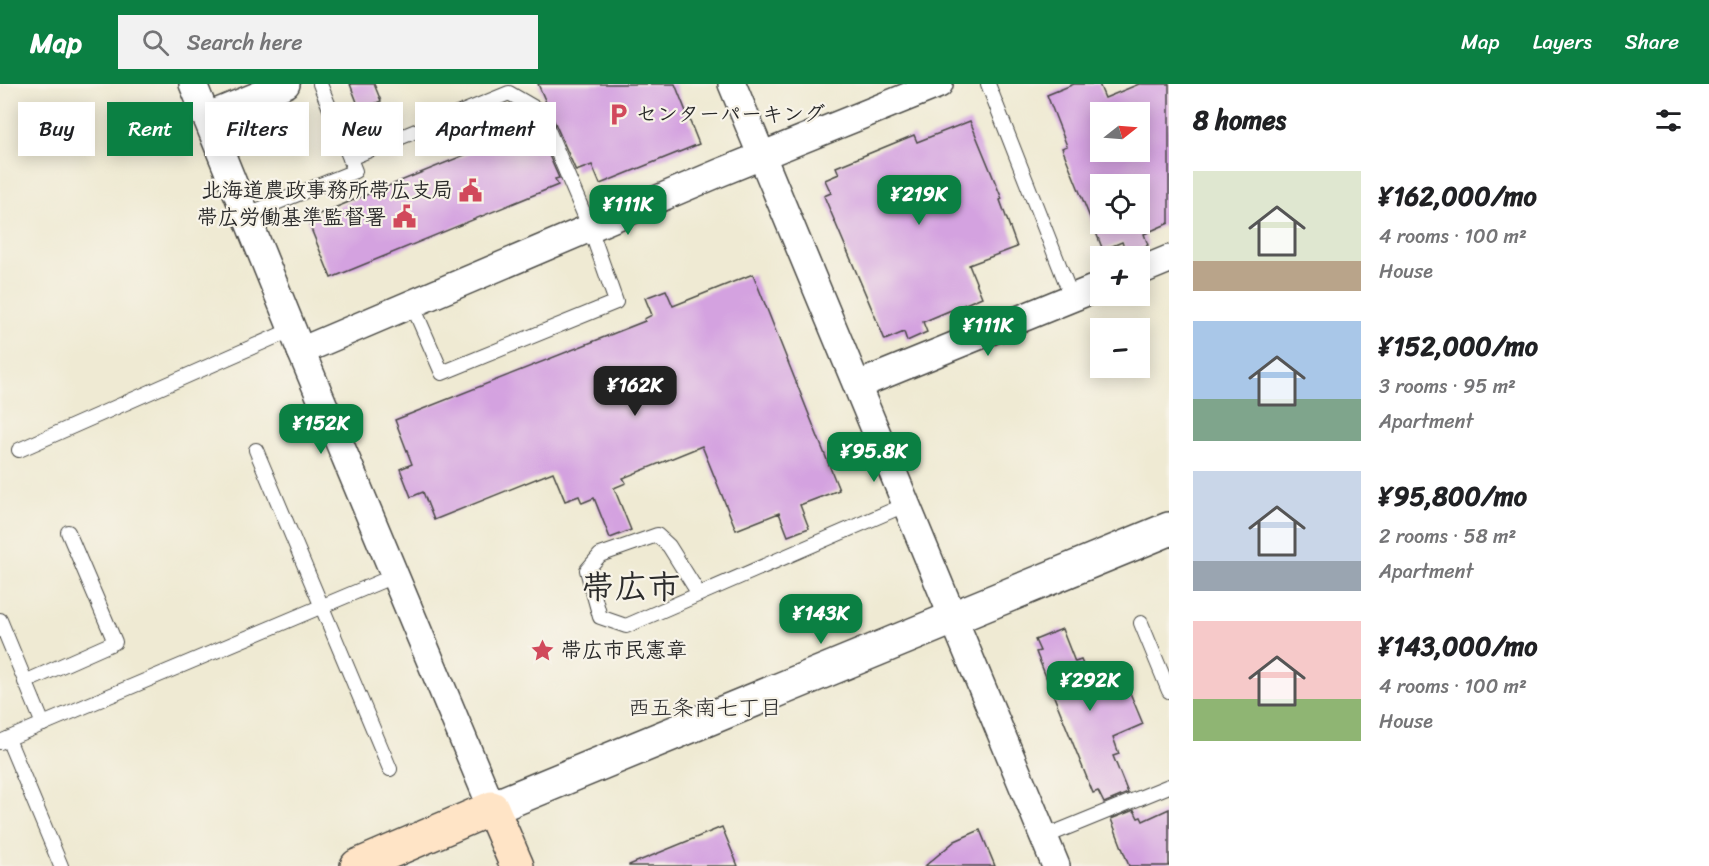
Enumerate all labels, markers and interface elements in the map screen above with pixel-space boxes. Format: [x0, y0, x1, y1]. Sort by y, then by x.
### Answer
search box [118, 15, 538, 69]
text: Map [30, 18, 82, 67]
text: Search here [187, 23, 303, 62]
text: Map [1461, 23, 1500, 61]
text: Layers [1533, 23, 1592, 61]
text: Share [1625, 23, 1679, 61]
icon: search [139, 26, 172, 59]
place label: センターパーキング [636, 95, 825, 133]
text: 8 homes [1193, 97, 1286, 143]
parking icon: センターパーキング [605, 101, 631, 127]
chip: Buy [18, 102, 95, 156]
chip: Rent [107, 102, 193, 156]
chip: Filters [205, 102, 309, 156]
chip: New [321, 102, 403, 156]
chip: Apartment [415, 102, 556, 156]
north arrow [1090, 102, 1150, 162]
map controls [1090, 102, 1150, 378]
icon: filters [1652, 104, 1685, 137]
place label: 北海道農政事務所帯広支局 [201, 171, 453, 209]
text: ¥162,000/mo [1379, 173, 1537, 219]
button: locate [1090, 174, 1150, 234]
pin: ¥219K [877, 175, 961, 226]
public building icon: 北海道農政事務所帯広支局 [458, 177, 484, 203]
text: ¥219K [891, 177, 947, 212]
pin: ¥111K [586, 185, 670, 236]
text: ¥111K [604, 187, 653, 222]
icon: home [1241, 195, 1313, 267]
place label: 帯広労働基準監督署 [197, 198, 386, 236]
public building icon: 帯広労働基準監督署 [391, 204, 417, 230]
text: 4 rooms · 100 m² [1379, 219, 1527, 254]
button: + [1090, 246, 1150, 306]
text: House [1379, 254, 1433, 289]
pin: ¥111K [946, 306, 1030, 357]
text: ¥111K [964, 308, 1013, 343]
button: − [1090, 318, 1150, 378]
text: ¥152,000/mo [1379, 323, 1538, 369]
icon: home [1241, 345, 1313, 417]
pin: ¥162K [593, 366, 677, 417]
text: ¥162K [608, 368, 662, 403]
text: 3 rooms · 95 m² [1379, 369, 1516, 404]
pin: ¥152K [279, 404, 363, 455]
text: Apartment [1379, 404, 1473, 439]
text: ¥152K [293, 406, 349, 441]
pin: ¥95.8K [825, 432, 923, 483]
text: ¥95.8K [841, 434, 907, 469]
text: ¥95,800/mo [1379, 473, 1527, 519]
icon: home [1241, 495, 1313, 567]
text: 2 rooms · 58 m² [1379, 519, 1516, 554]
text: Apartment [1379, 554, 1473, 589]
district label: 帯広市 [582, 558, 681, 616]
pin: ¥143K [779, 594, 863, 645]
text: ¥143K [793, 596, 849, 631]
text: ¥143,000/mo [1379, 623, 1537, 669]
place label: 帯広市民憲章 [561, 631, 687, 669]
place icon: 帯広市民憲章 [530, 637, 556, 663]
icon: home [1241, 645, 1313, 717]
pin: ¥292K [1048, 661, 1132, 712]
text: ¥292K [1061, 663, 1119, 698]
text: 4 rooms · 100 m² [1379, 669, 1527, 704]
district label: 西五条南七丁目 [628, 688, 782, 727]
text: House [1379, 704, 1433, 739]

